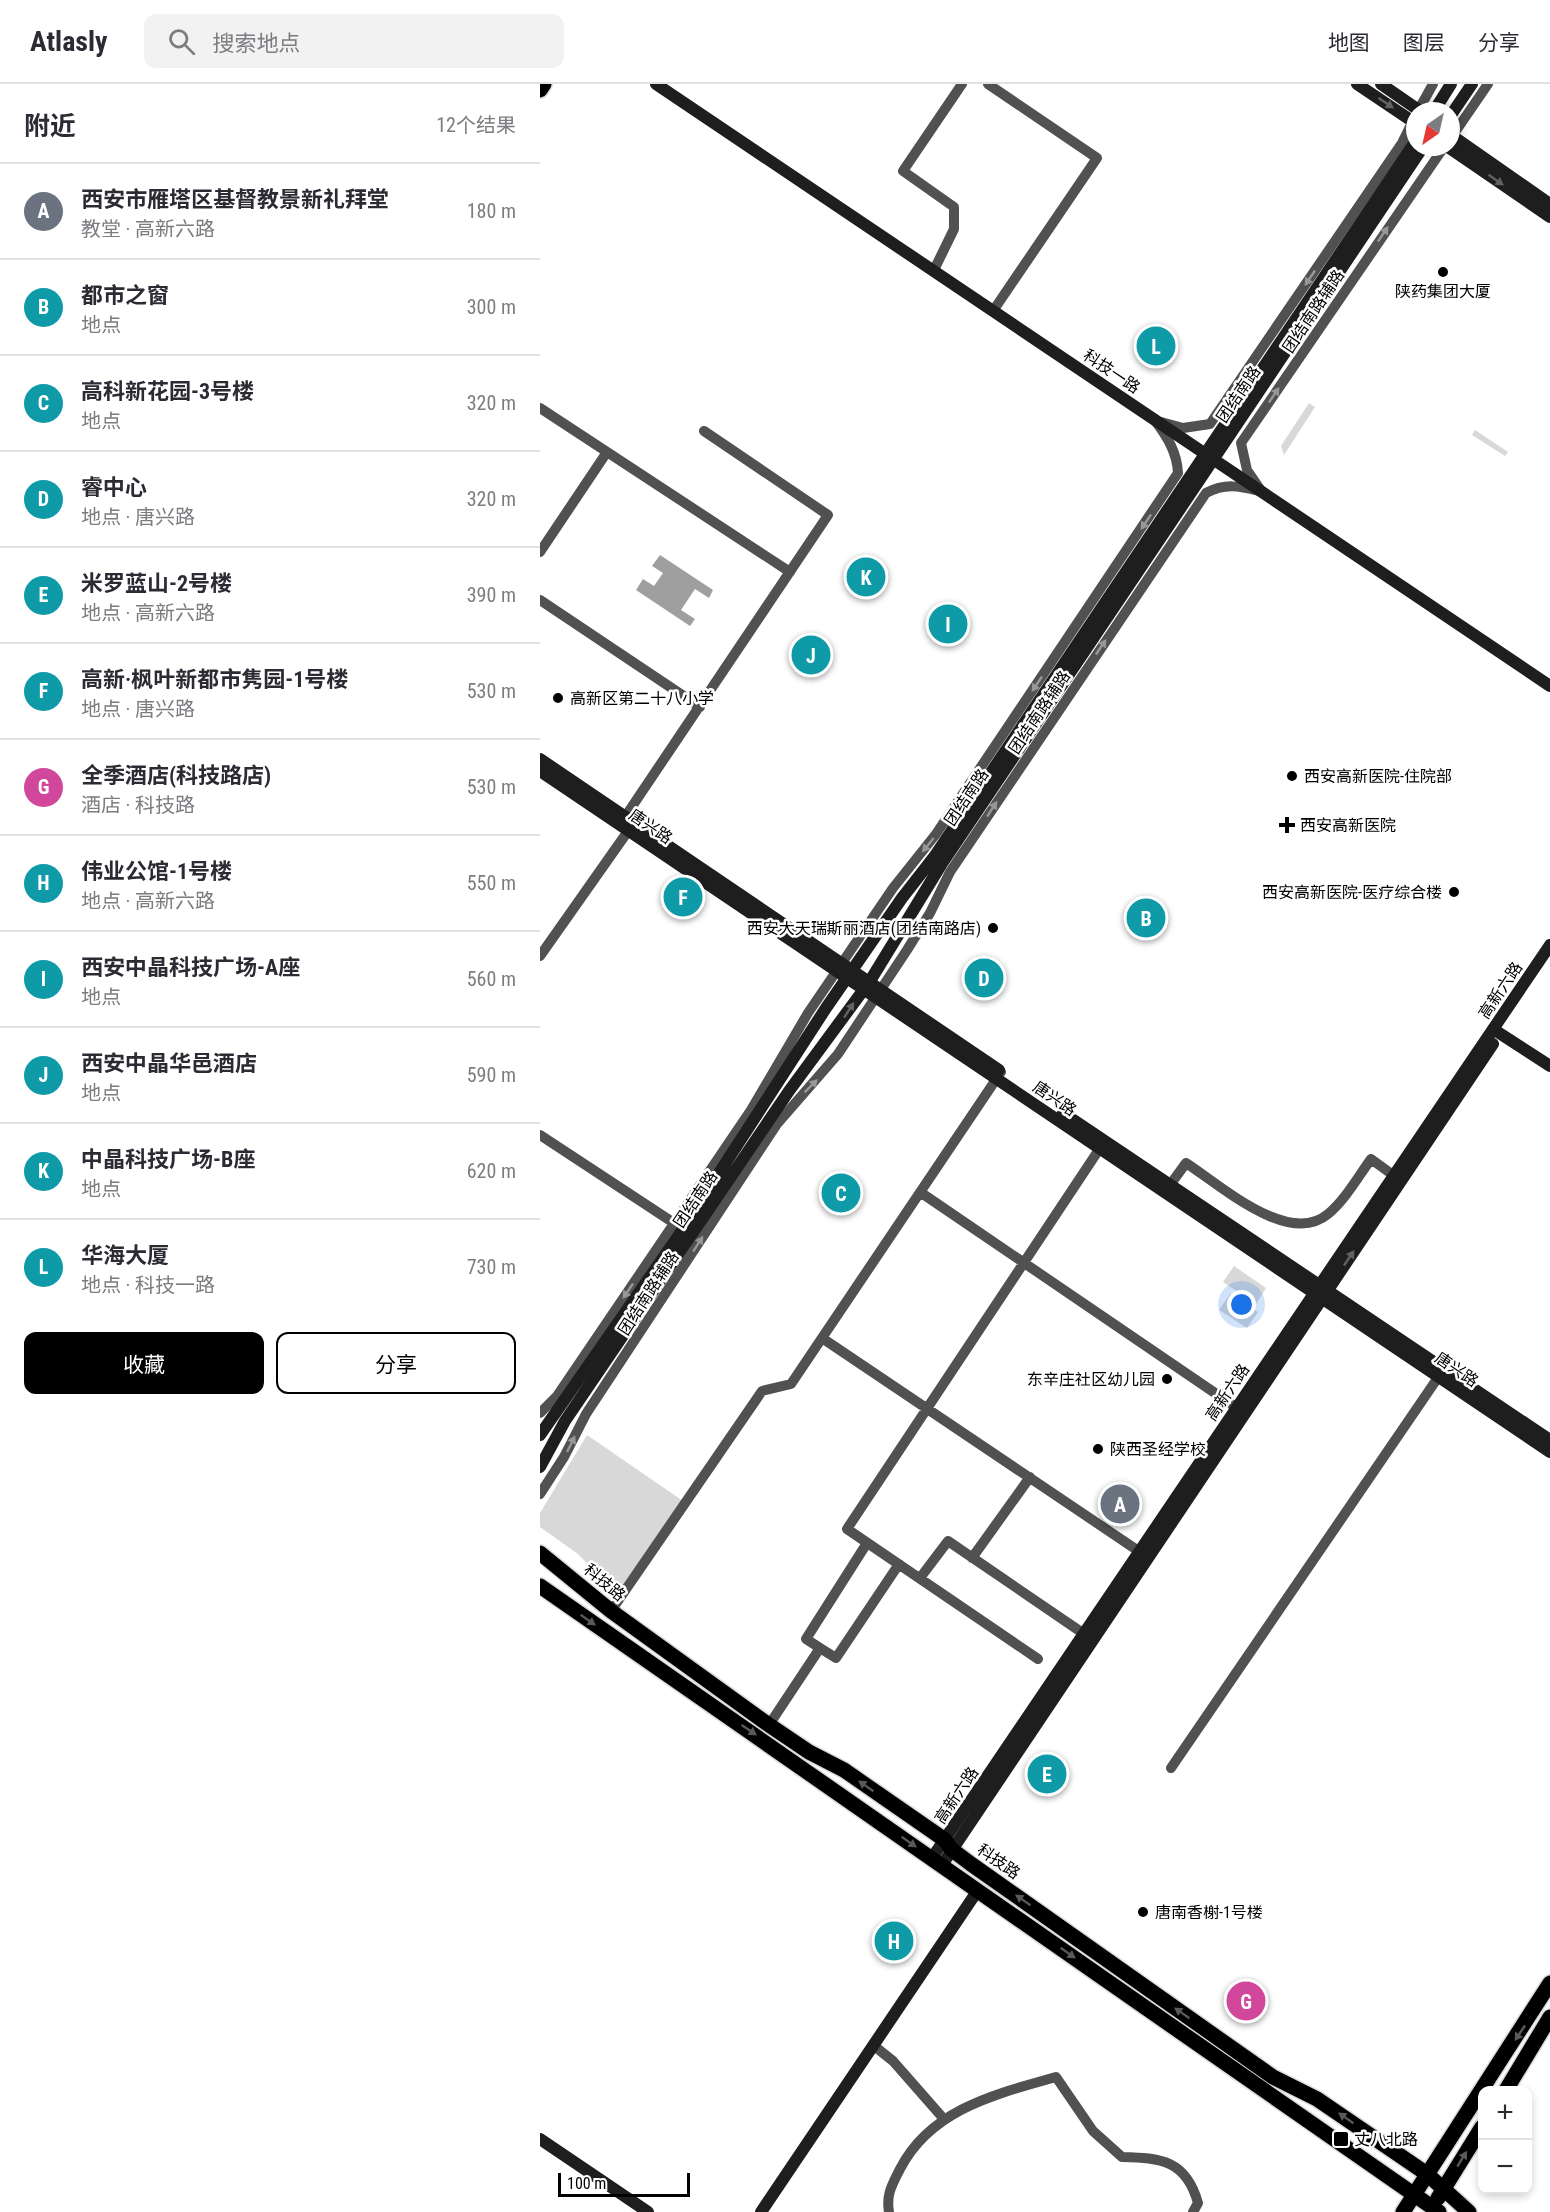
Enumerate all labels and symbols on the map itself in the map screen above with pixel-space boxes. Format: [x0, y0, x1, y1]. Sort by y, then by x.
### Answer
one-way arrow [1378, 97, 1394, 109]
north arrow [1406, 102, 1460, 156]
one-way arrow [1488, 174, 1504, 186]
one-way arrow [1377, 226, 1389, 242]
marker: 陕药集团大厦 [1436, 265, 1450, 279]
street label: 团结南路辅路 [1279, 266, 1348, 356]
one-way arrow [1304, 269, 1316, 285]
place label: 陕药集团大厦 [1395, 282, 1491, 301]
pin: L [1136, 324, 1176, 368]
street label: 科技一路 [1080, 346, 1144, 397]
street label: 团结南路 [1213, 362, 1264, 426]
one-way arrow [1268, 387, 1279, 403]
one-way arrow [1140, 514, 1151, 530]
pin: K [846, 554, 886, 600]
pin: I [928, 602, 968, 646]
pin: J [792, 632, 830, 678]
one-way arrow [1095, 640, 1107, 656]
street label: 团结南路辅路 [1005, 667, 1074, 757]
one-way arrow [1032, 676, 1043, 692]
place label: 高新区第二十八小学 [570, 689, 714, 708]
marker: 高新区第二十八小学 [551, 691, 565, 705]
street label: 团结南路 [941, 765, 992, 829]
place label: 西安高新医院-住院部 [1304, 767, 1452, 786]
marker: 西安高新医院-住院部 [1285, 769, 1299, 783]
one-way arrow [987, 801, 998, 818]
street label: 唐兴路 [626, 805, 676, 848]
marker: 西安高新医院 [1278, 816, 1296, 834]
place label: 西安高新医院 [1300, 816, 1396, 835]
one-way arrow [921, 837, 934, 853]
pin: F [664, 874, 702, 920]
place label: 西安高新医院-医疗综合楼 [1262, 883, 1442, 902]
marker: 西安高新医院-医疗综合楼 [1447, 885, 1461, 899]
pin: B [1126, 896, 1166, 940]
place label: 西安大天瑞斯丽酒店(团结南路店) [747, 919, 981, 938]
marker: 西安大天瑞斯丽酒店(团结南路店) [986, 921, 1000, 935]
pin: D [964, 956, 1004, 1000]
street label: 高新六路 [1475, 958, 1526, 1022]
one-way arrow [843, 1002, 854, 1018]
street label: 唐兴路 [1030, 1077, 1080, 1120]
one-way arrow [803, 1079, 817, 1093]
street label: 团结南路 [670, 1167, 721, 1231]
pin: C [822, 1170, 860, 1216]
one-way arrow [692, 1236, 703, 1252]
street label: 团结南路辅路 [614, 1248, 683, 1339]
one-way arrow [1343, 1251, 1355, 1267]
one-way arrow [623, 1283, 634, 1299]
your location [1227, 1290, 1256, 1319]
street label: 唐兴路 [1432, 1348, 1482, 1391]
street label: 高新六路 [1202, 1360, 1253, 1424]
place label: 东辛庄社区幼儿园 [1027, 1370, 1155, 1389]
marker: 东辛庄社区幼儿园 [1160, 1372, 1174, 1386]
one-way arrow [565, 1435, 575, 1453]
place label: 陕西圣经学校 [1110, 1440, 1206, 1459]
marker: 陕西圣经学校 [1091, 1442, 1105, 1456]
pin: A [1100, 1482, 1140, 1526]
street label: 科技路 [580, 1560, 629, 1605]
one-way arrow [579, 1614, 595, 1626]
one-way arrow [741, 1724, 757, 1735]
pin: E [1028, 1752, 1066, 1796]
street label: 高新六路 [931, 1763, 982, 1827]
one-way arrow [859, 1780, 875, 1792]
one-way arrow [900, 1836, 916, 1848]
street label: 科技路 [974, 1840, 1024, 1883]
one-way arrow [1015, 1895, 1031, 1906]
place label: 唐南香榭-1号楼 [1155, 1903, 1263, 1922]
marker: 唐南香榭-1号楼 [1136, 1905, 1150, 1919]
pin: H [874, 1918, 914, 1964]
one-way arrow [1060, 1947, 1076, 1959]
pin: G [1226, 1978, 1266, 2024]
one-way arrow [1175, 2007, 1191, 2019]
one-way arrow [1515, 2025, 1526, 2041]
one-way arrow [1338, 2112, 1354, 2124]
marker: 丈八北路 [1332, 2130, 1350, 2148]
place label: 丈八北路 [1354, 2130, 1418, 2149]
one-way arrow [1457, 2151, 1468, 2167]
scale bar [558, 2170, 690, 2198]

